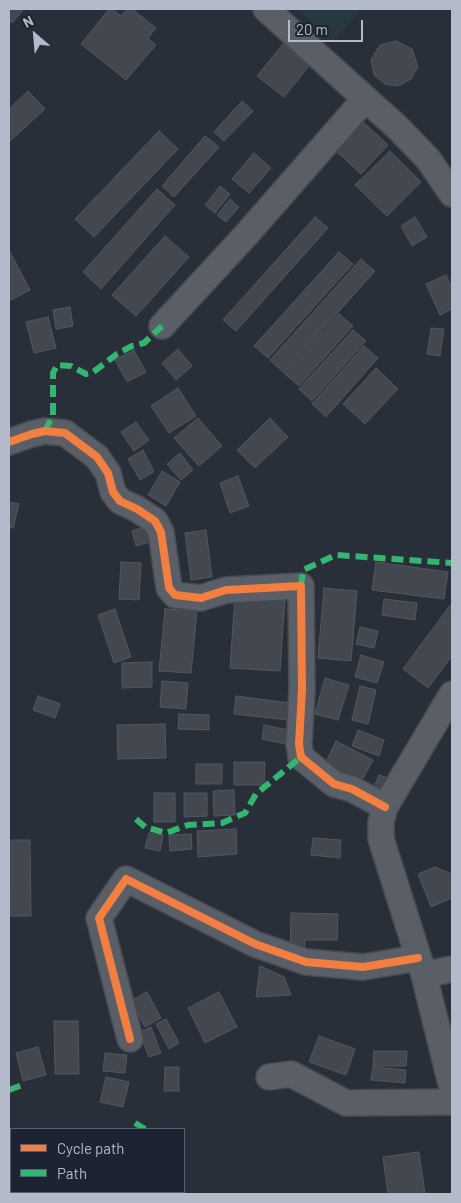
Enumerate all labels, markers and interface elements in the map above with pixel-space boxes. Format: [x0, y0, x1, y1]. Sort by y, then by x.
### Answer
north arrow [10, 10, 60, 60]
scale bar [291, 10, 366, 42]
text: N [20, 12, 36, 31]
text: 20 m [296, 20, 328, 38]
legend [10, 1128, 185, 1193]
text: Cycle path [57, 1139, 124, 1157]
text: Path [57, 1164, 87, 1182]

